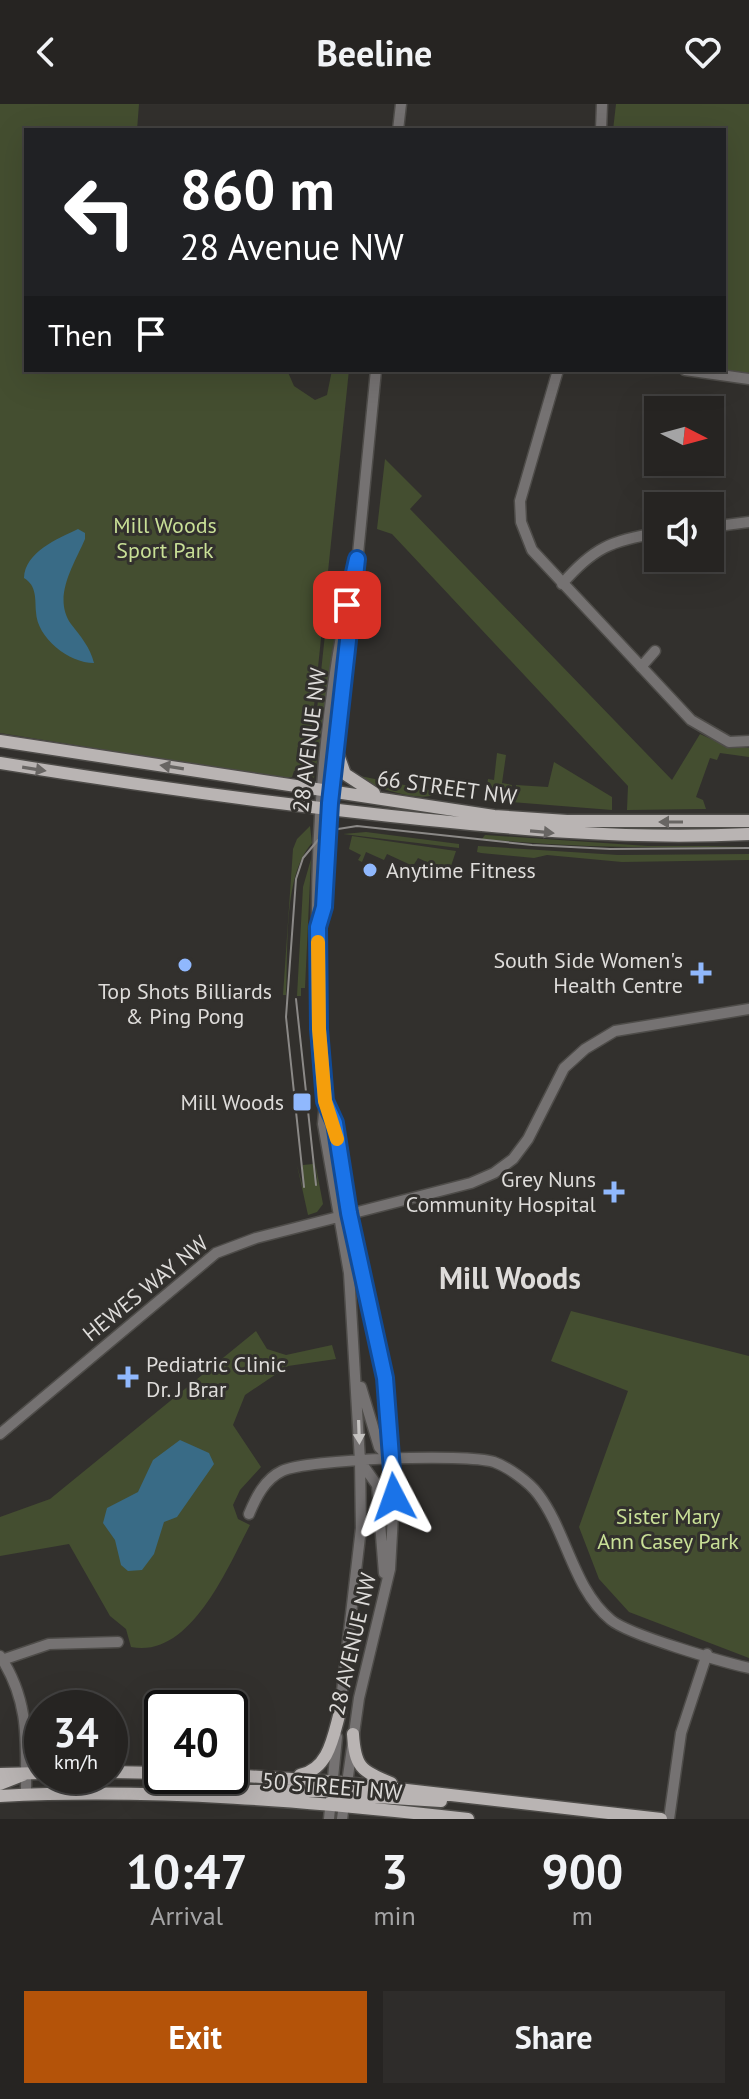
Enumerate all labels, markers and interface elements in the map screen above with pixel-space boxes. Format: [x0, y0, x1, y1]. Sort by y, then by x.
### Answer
text: Beeline [317, 29, 432, 76]
icon: back [24, 30, 68, 74]
icon: heart [681, 30, 725, 74]
text: 860 m [180, 153, 335, 225]
icon: left [48, 160, 152, 264]
text: 28 Avenue NW [180, 223, 404, 270]
icon: arrive [129, 312, 173, 356]
text: Then [48, 315, 113, 354]
north arrow [644, 396, 724, 476]
map controls [644, 396, 724, 572]
button: sound [644, 492, 724, 572]
park label: Mill Woods Sport Park [113, 511, 217, 564]
pin [313, 571, 381, 639]
icon: arrive [325, 583, 369, 627]
street label: 28 AVENUE NW [286, 665, 332, 814]
one-way arrow [160, 761, 185, 773]
one-way arrow [21, 763, 46, 775]
street label: 66 STREET NW [375, 763, 519, 811]
one-way arrow [658, 816, 683, 828]
one-way arrow [530, 826, 555, 839]
place label: Anytime Fitness [386, 856, 536, 884]
marker: Anytime Fitness [361, 861, 379, 879]
place label: South Side Women's Health Centre [493, 946, 683, 999]
marker: Top Shots Billiards & Ping Pong [176, 956, 194, 974]
marker: South Side Women's Health Centre [690, 962, 712, 984]
place label: Top Shots Billiards & Ping Pong [98, 977, 272, 1030]
place label: Mill Woods [180, 1088, 284, 1116]
marker: Mill Woods [291, 1091, 313, 1113]
place label: Grey Nuns Community Hospital [406, 1165, 597, 1218]
marker: Grey Nuns Community Hospital [603, 1181, 625, 1203]
street label: HEWES WAY NW [77, 1228, 214, 1347]
district label: Mill Woods [439, 1258, 581, 1297]
place label: Pediatric Clinic Dr. J Brar [146, 1350, 286, 1403]
marker: Pediatric Clinic Dr. J Brar [117, 1366, 139, 1388]
one-way arrow [353, 1420, 366, 1445]
position arrow [352, 1455, 436, 1539]
park label: Sister Mary Ann Casey Park [597, 1502, 739, 1555]
street label: 28 AVENUE NW [322, 1569, 382, 1718]
speed limit sign: 40 [144, 1690, 248, 1794]
text: 34 [53, 1706, 99, 1758]
text: km/h [54, 1749, 98, 1775]
street label: 50 STREET NW [261, 1766, 404, 1806]
text: 10:47 [126, 1840, 248, 1902]
text: 3 [381, 1840, 408, 1902]
text: 900 [542, 1840, 623, 1902]
text: Arrival [150, 1899, 223, 1932]
text: min [373, 1899, 416, 1932]
text: m [572, 1899, 593, 1932]
button: Exit [24, 1991, 367, 2083]
button: Share [383, 1991, 725, 2083]

